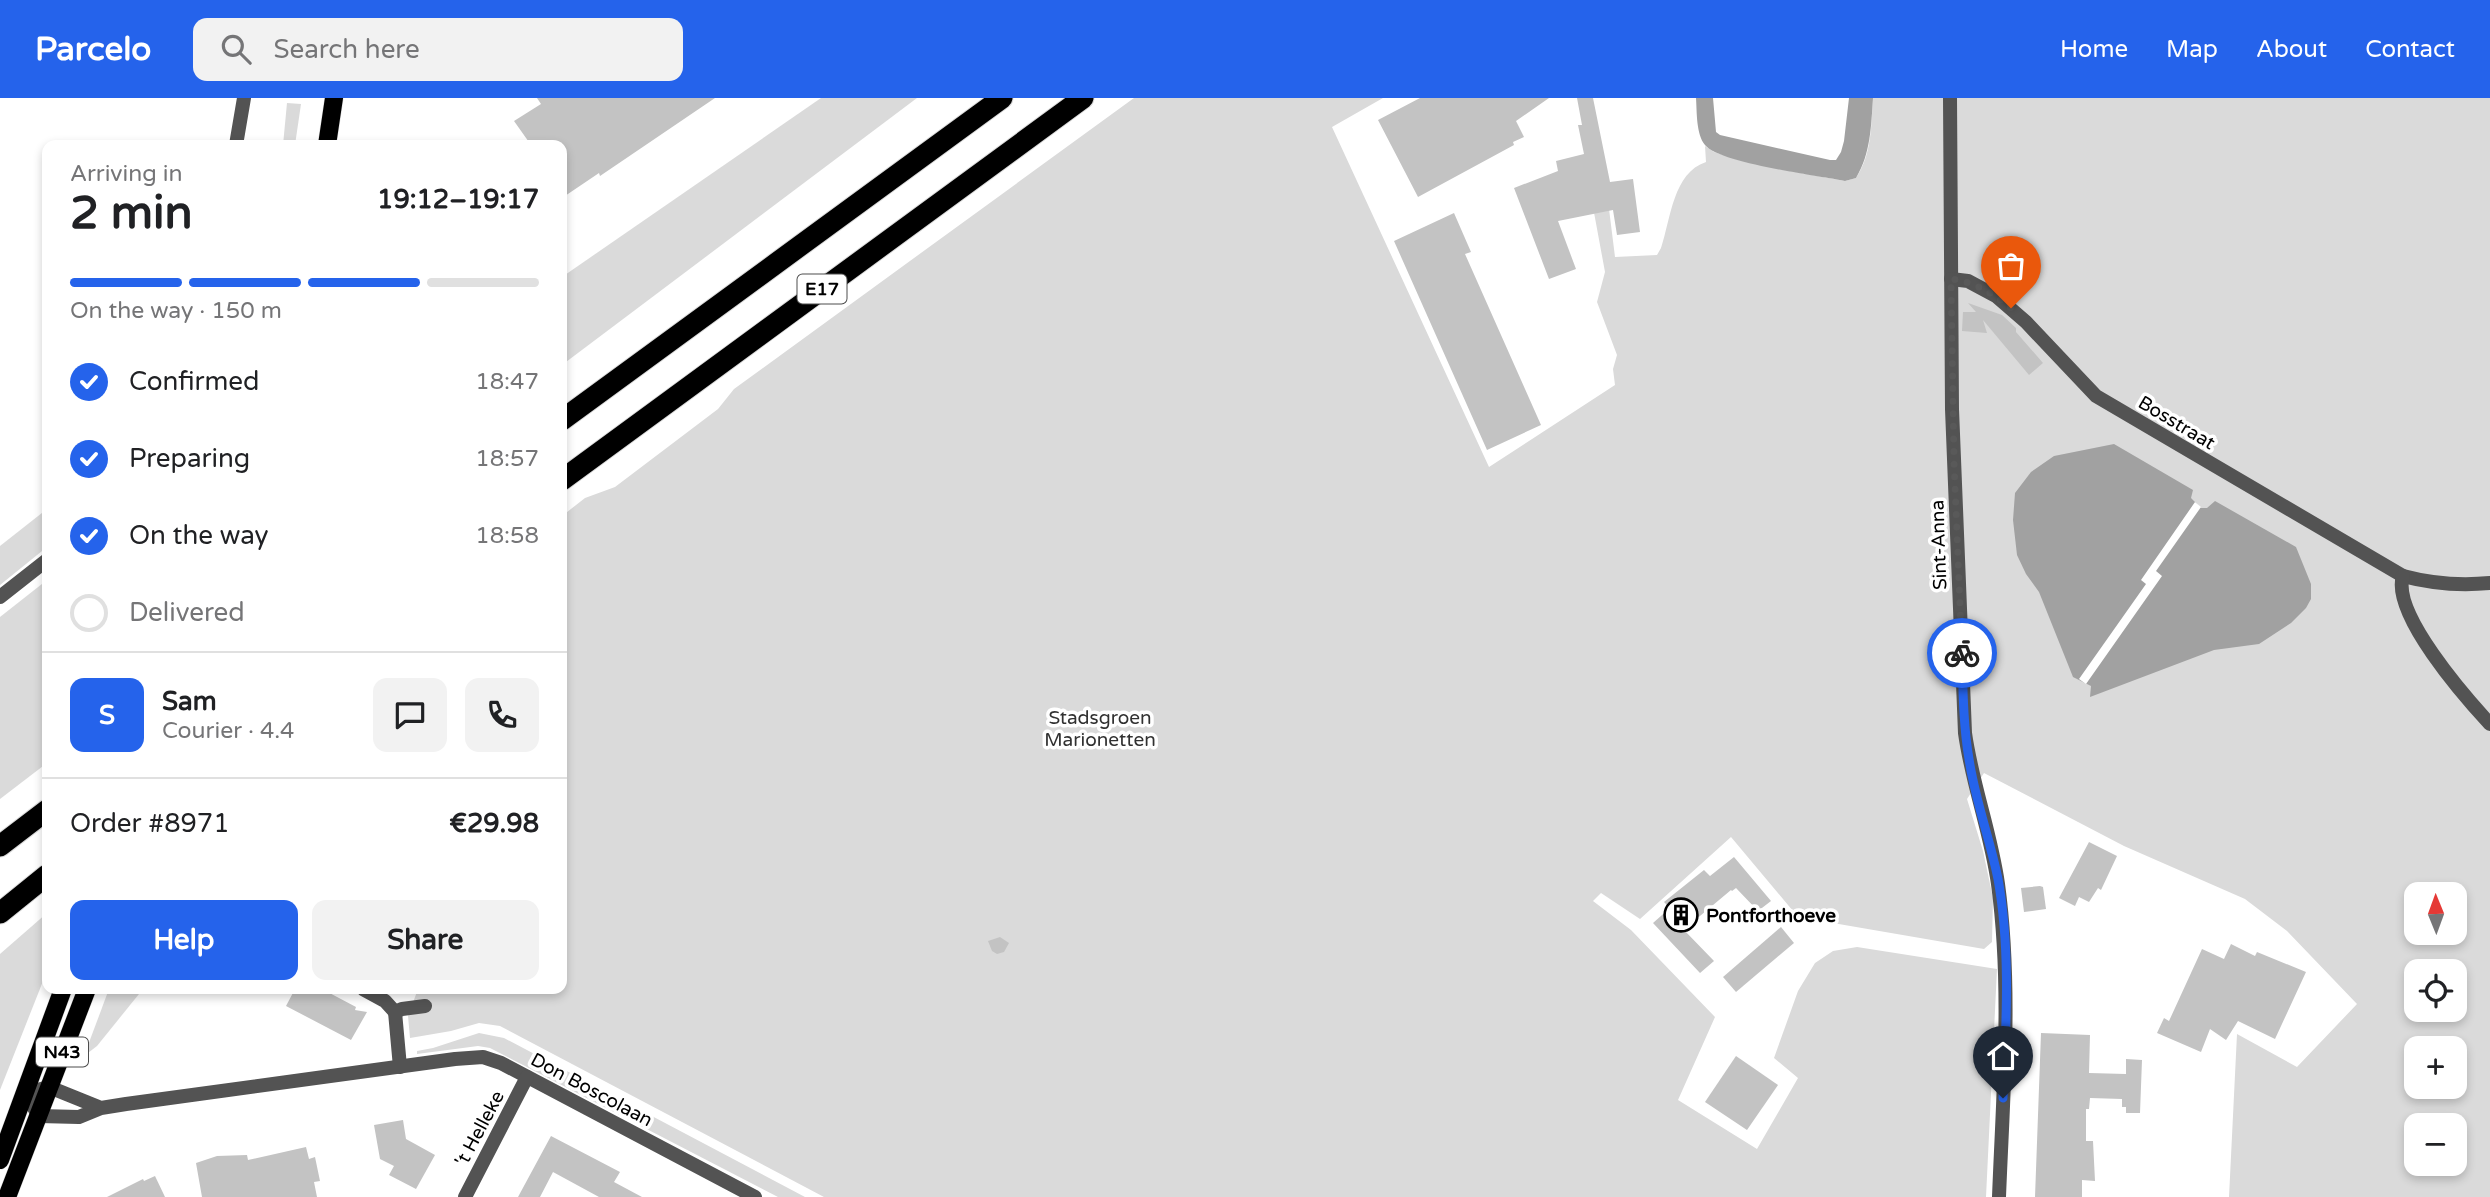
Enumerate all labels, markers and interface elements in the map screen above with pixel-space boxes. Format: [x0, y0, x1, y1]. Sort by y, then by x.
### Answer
search box [193, 18, 683, 81]
text: Parcelo [35, 30, 151, 69]
icon: search [217, 30, 255, 68]
text: Search here [273, 34, 420, 65]
text: Home [2060, 35, 2128, 64]
text: Map [2166, 35, 2218, 64]
text: About [2256, 35, 2327, 64]
text: Contact [2365, 35, 2455, 64]
text: Arriving in [70, 160, 183, 188]
text: 19:12–19:17 [377, 184, 539, 215]
text: 2 min [70, 186, 193, 241]
pin [1981, 236, 2041, 308]
icon: bag [1992, 247, 2030, 285]
road number: E17 [798, 274, 846, 304]
text: On the way · 150 m [70, 297, 282, 325]
icon: check [70, 363, 108, 401]
text: Confirmed [129, 366, 259, 397]
text: 18:47 [475, 368, 539, 396]
street label: Bosstraat [2134, 391, 2219, 454]
icon: check [70, 440, 108, 478]
text: Preparing [129, 443, 250, 474]
text: 18:57 [475, 445, 539, 473]
street label: Sint-Anna [1926, 499, 1952, 590]
icon: check [70, 517, 108, 555]
text: On the way [129, 520, 269, 551]
text: 18:58 [475, 522, 539, 550]
text: Delivered [129, 597, 245, 628]
courier [1927, 618, 1997, 688]
icon: bike [1943, 634, 1981, 672]
button: chat [373, 678, 447, 752]
button: phone [465, 678, 539, 752]
text: Sam [162, 686, 217, 717]
text: S [99, 700, 115, 731]
park label: Stadsgroen Marionetten [1044, 707, 1156, 751]
text: Courier · 4.4 [162, 717, 294, 745]
text: Order #8971 [70, 808, 230, 839]
text: €29.98 [449, 808, 539, 839]
north arrow [2404, 882, 2468, 945]
map controls [2404, 882, 2467, 1176]
building icon: Pontforthoeve [1662, 896, 1700, 934]
button: Help [70, 900, 298, 980]
button: Share [312, 900, 539, 980]
place label: Pontforthoeve [1706, 905, 1836, 927]
button: locate [2404, 959, 2467, 1022]
pin [1973, 1026, 2033, 1098]
button: + [2404, 1036, 2467, 1099]
road number: N43 [36, 1037, 88, 1066]
icon: home [1984, 1037, 2022, 1075]
street label: Don Boscolaan [527, 1048, 656, 1131]
street label: 't Helleke [451, 1087, 509, 1170]
button: − [2404, 1113, 2467, 1176]

